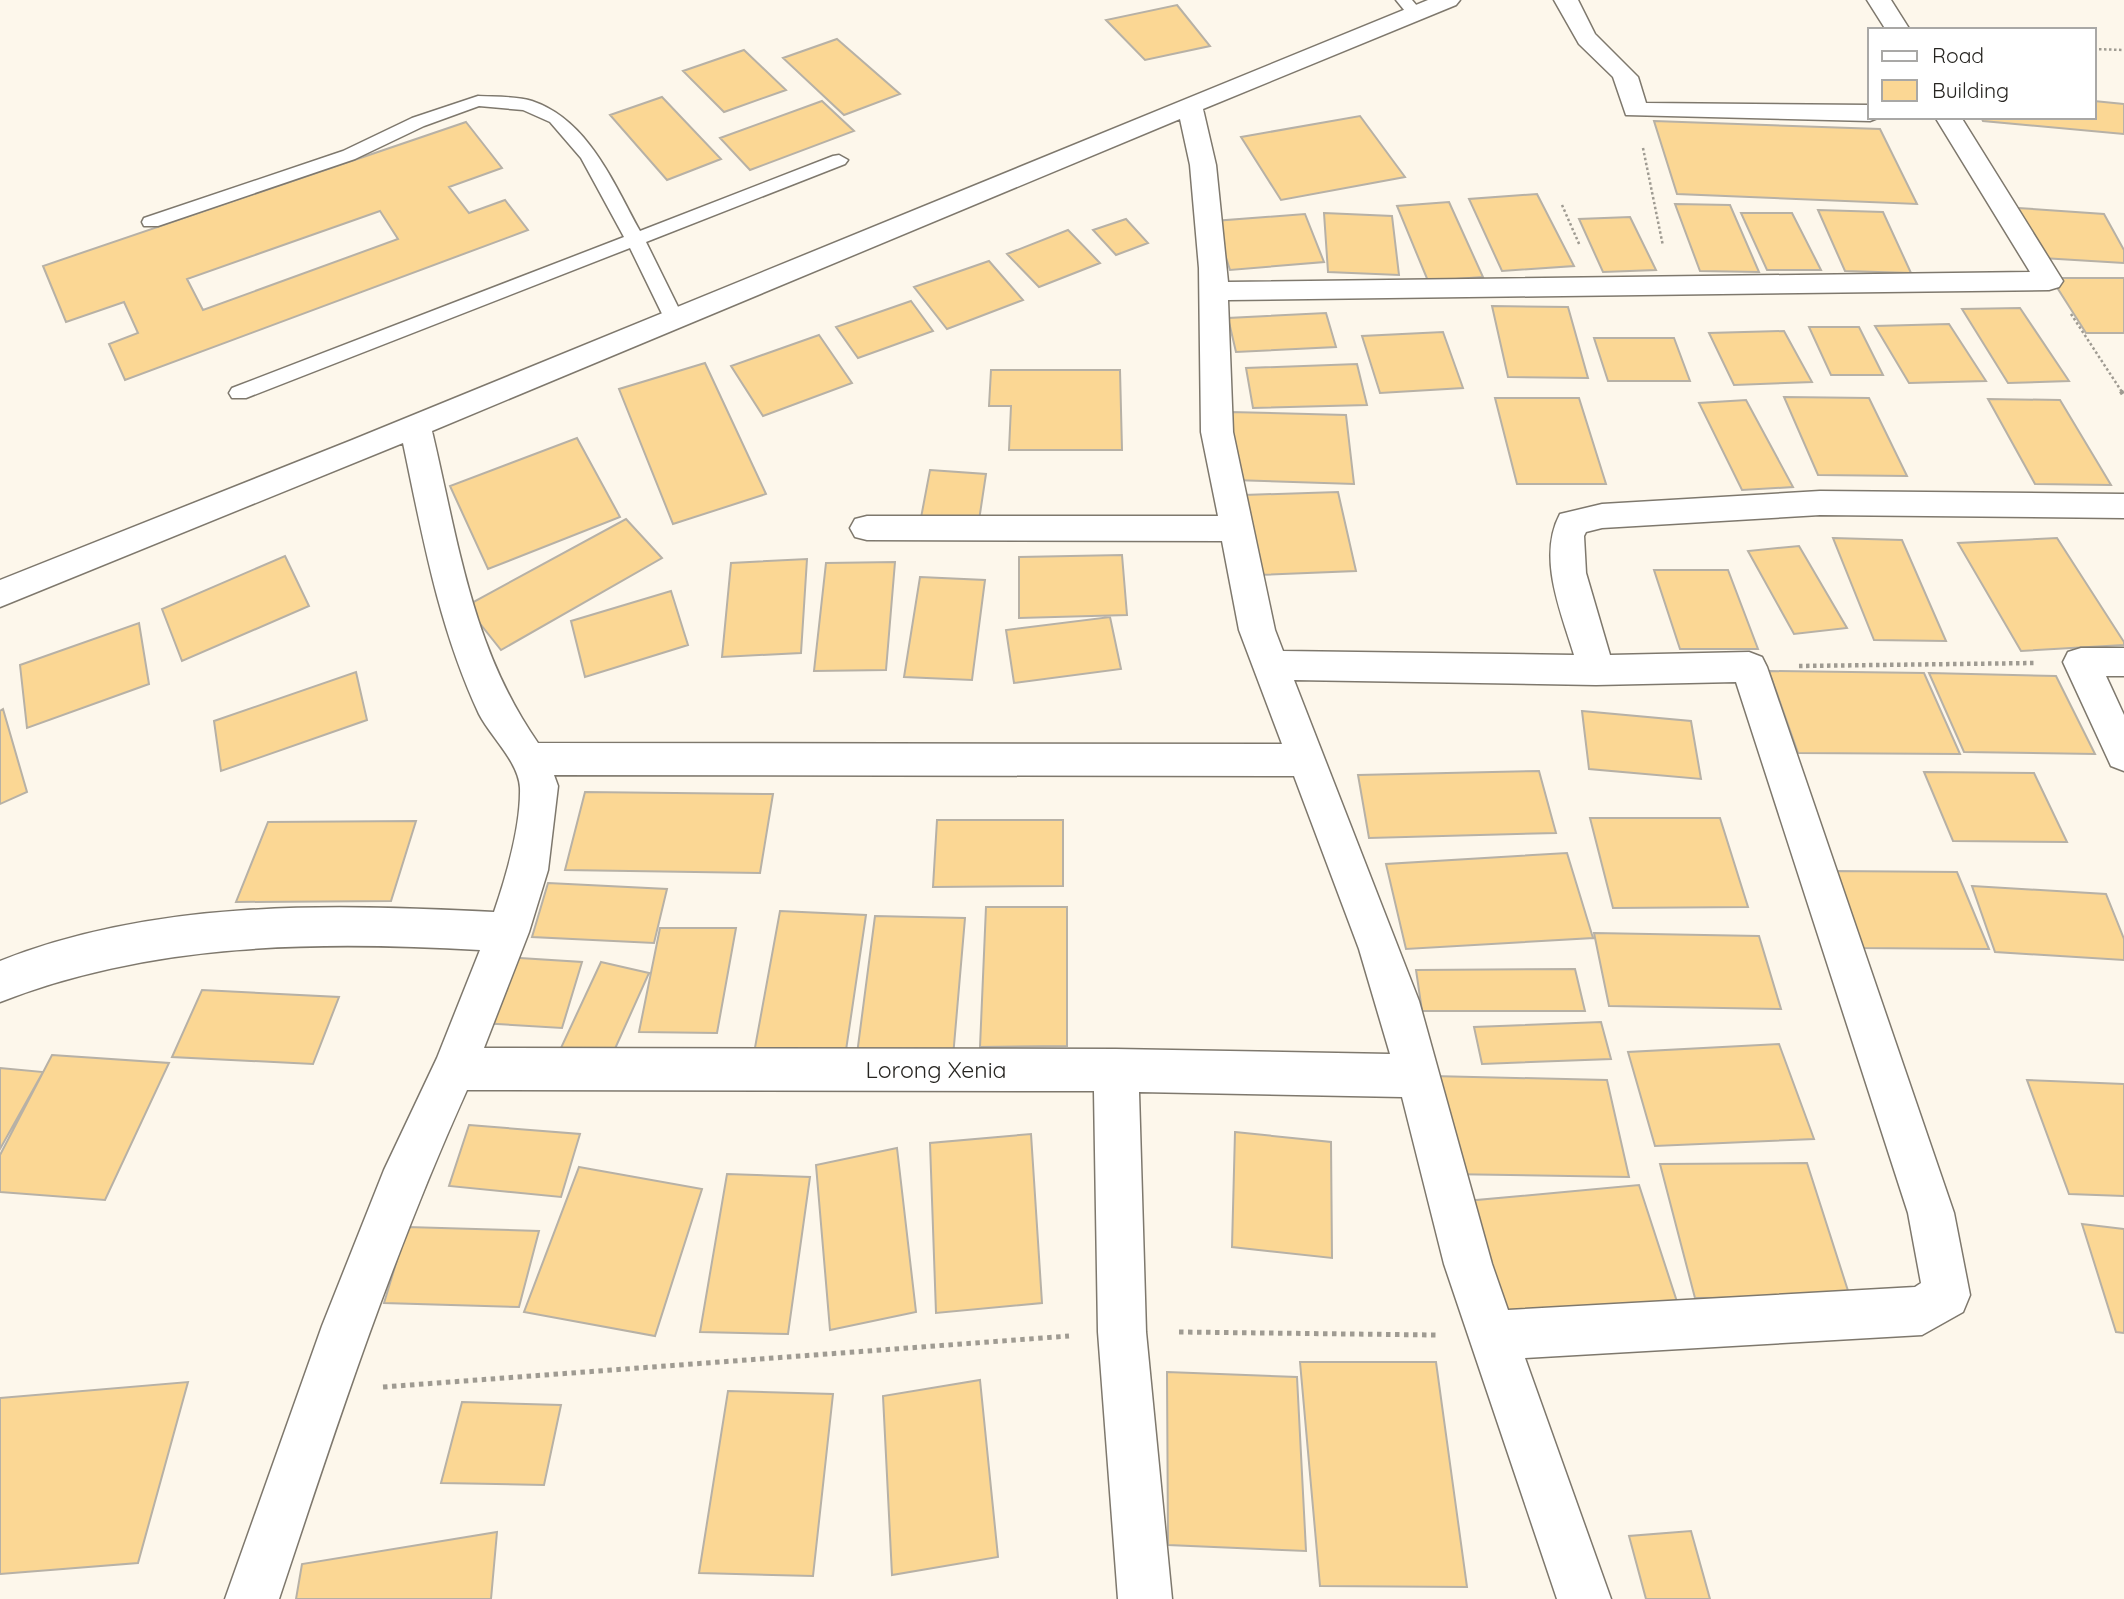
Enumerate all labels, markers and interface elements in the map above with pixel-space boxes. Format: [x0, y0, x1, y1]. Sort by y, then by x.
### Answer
legend [1868, 28, 2096, 119]
text: Road [1932, 42, 1984, 68]
text: Building [1932, 77, 2009, 103]
street label: Lorong Xenia [865, 1055, 1007, 1084]

